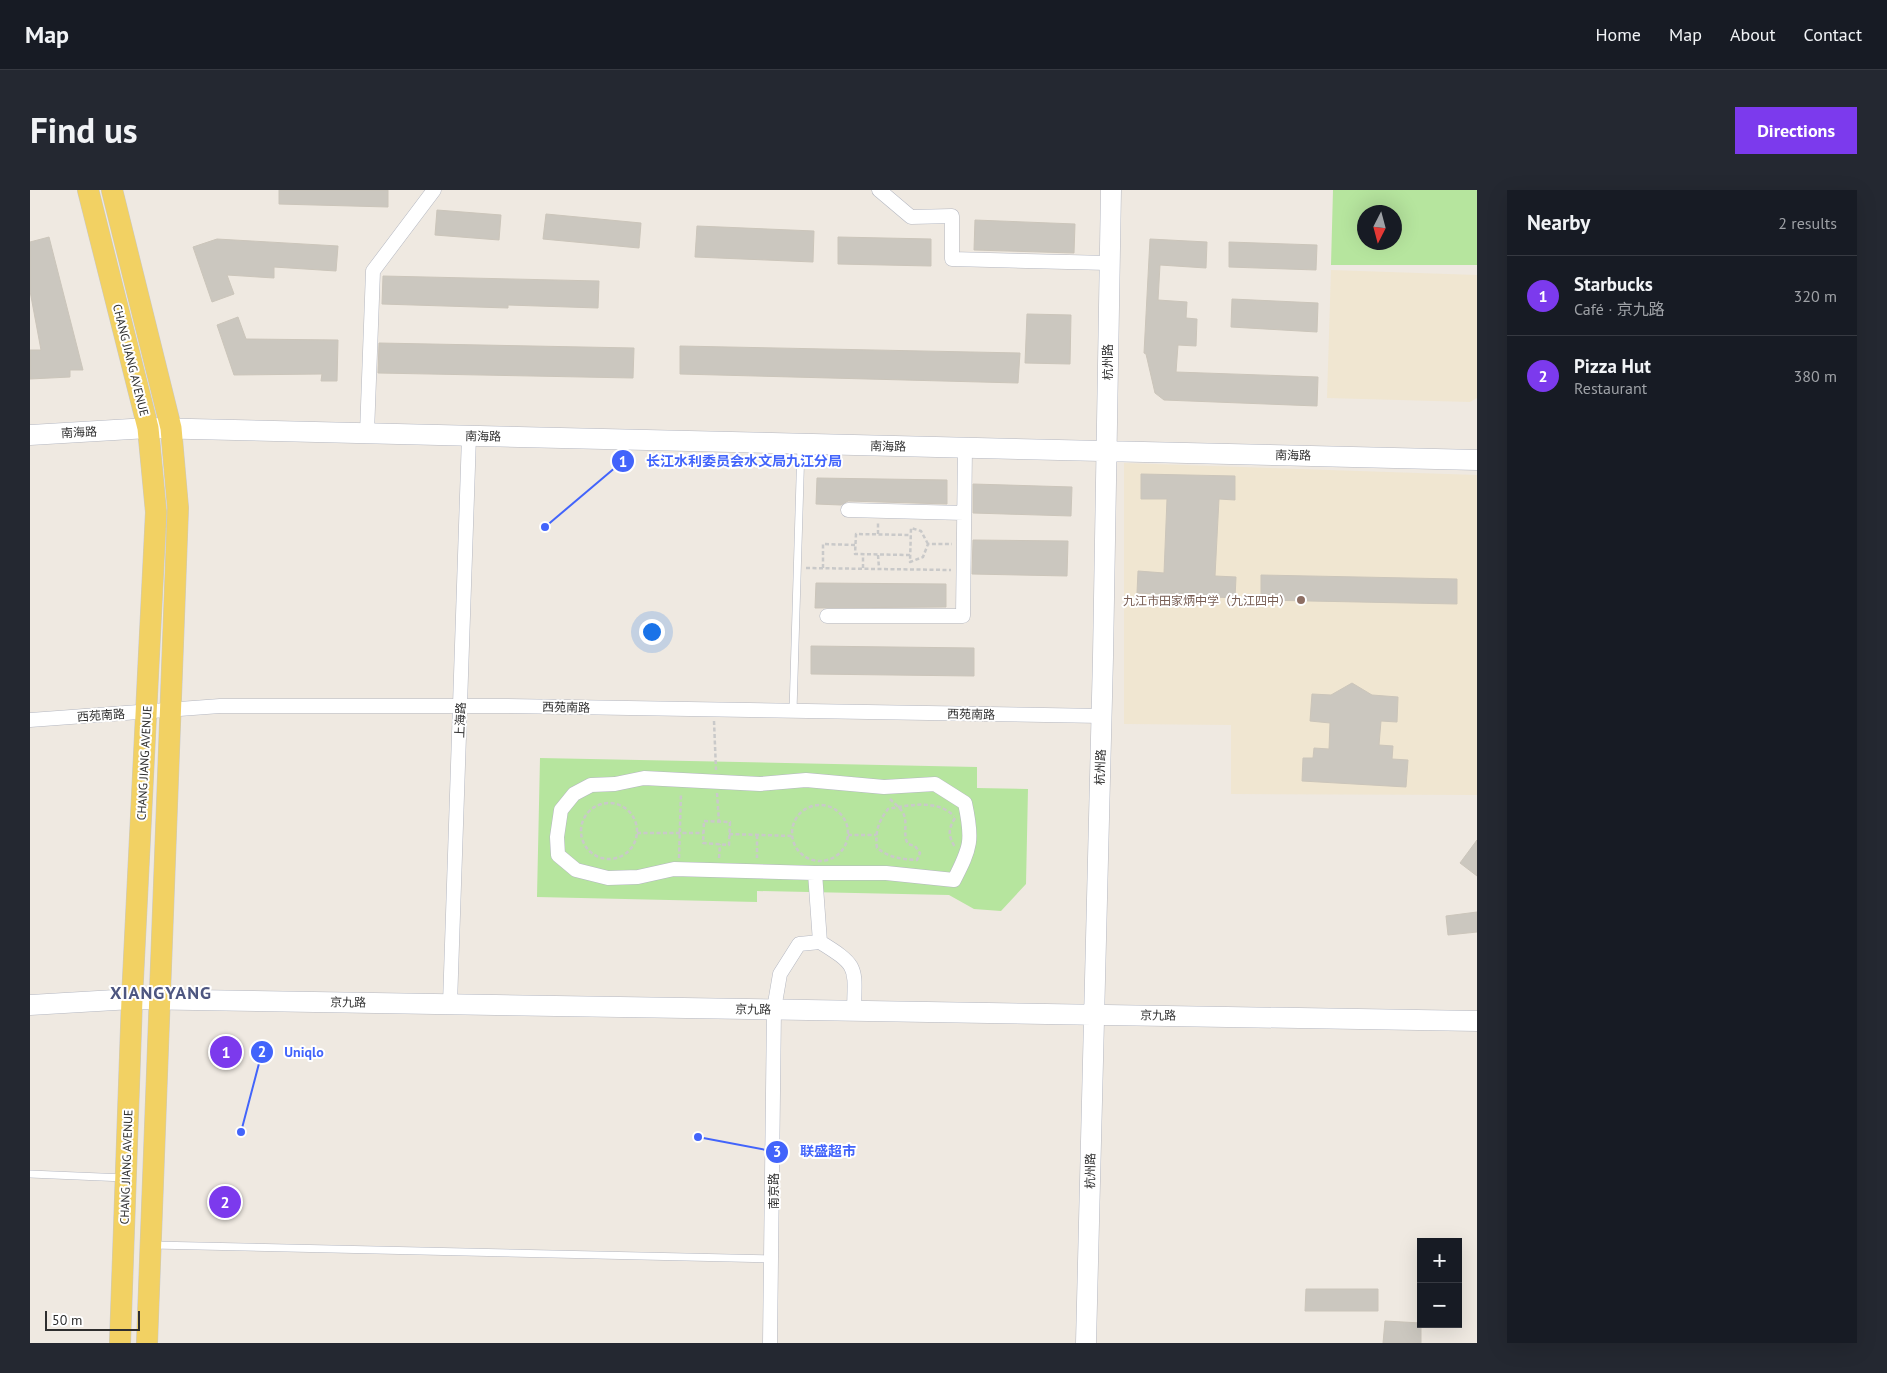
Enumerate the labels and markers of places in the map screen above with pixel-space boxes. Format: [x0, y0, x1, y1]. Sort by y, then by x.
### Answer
callout: 长江水利委员会水文局九江分局 [611, 447, 852, 476]
place label: 九江市田家炳中学（九江四中） [1123, 593, 1291, 608]
marker: 九江市田家炳中学（九江四中） [1295, 594, 1307, 606]
pin: 1 [210, 1033, 242, 1071]
callout: Uniqlo [250, 1038, 334, 1067]
callout: 联盛超市 [765, 1137, 866, 1166]
pin: 2 [209, 1183, 241, 1221]

